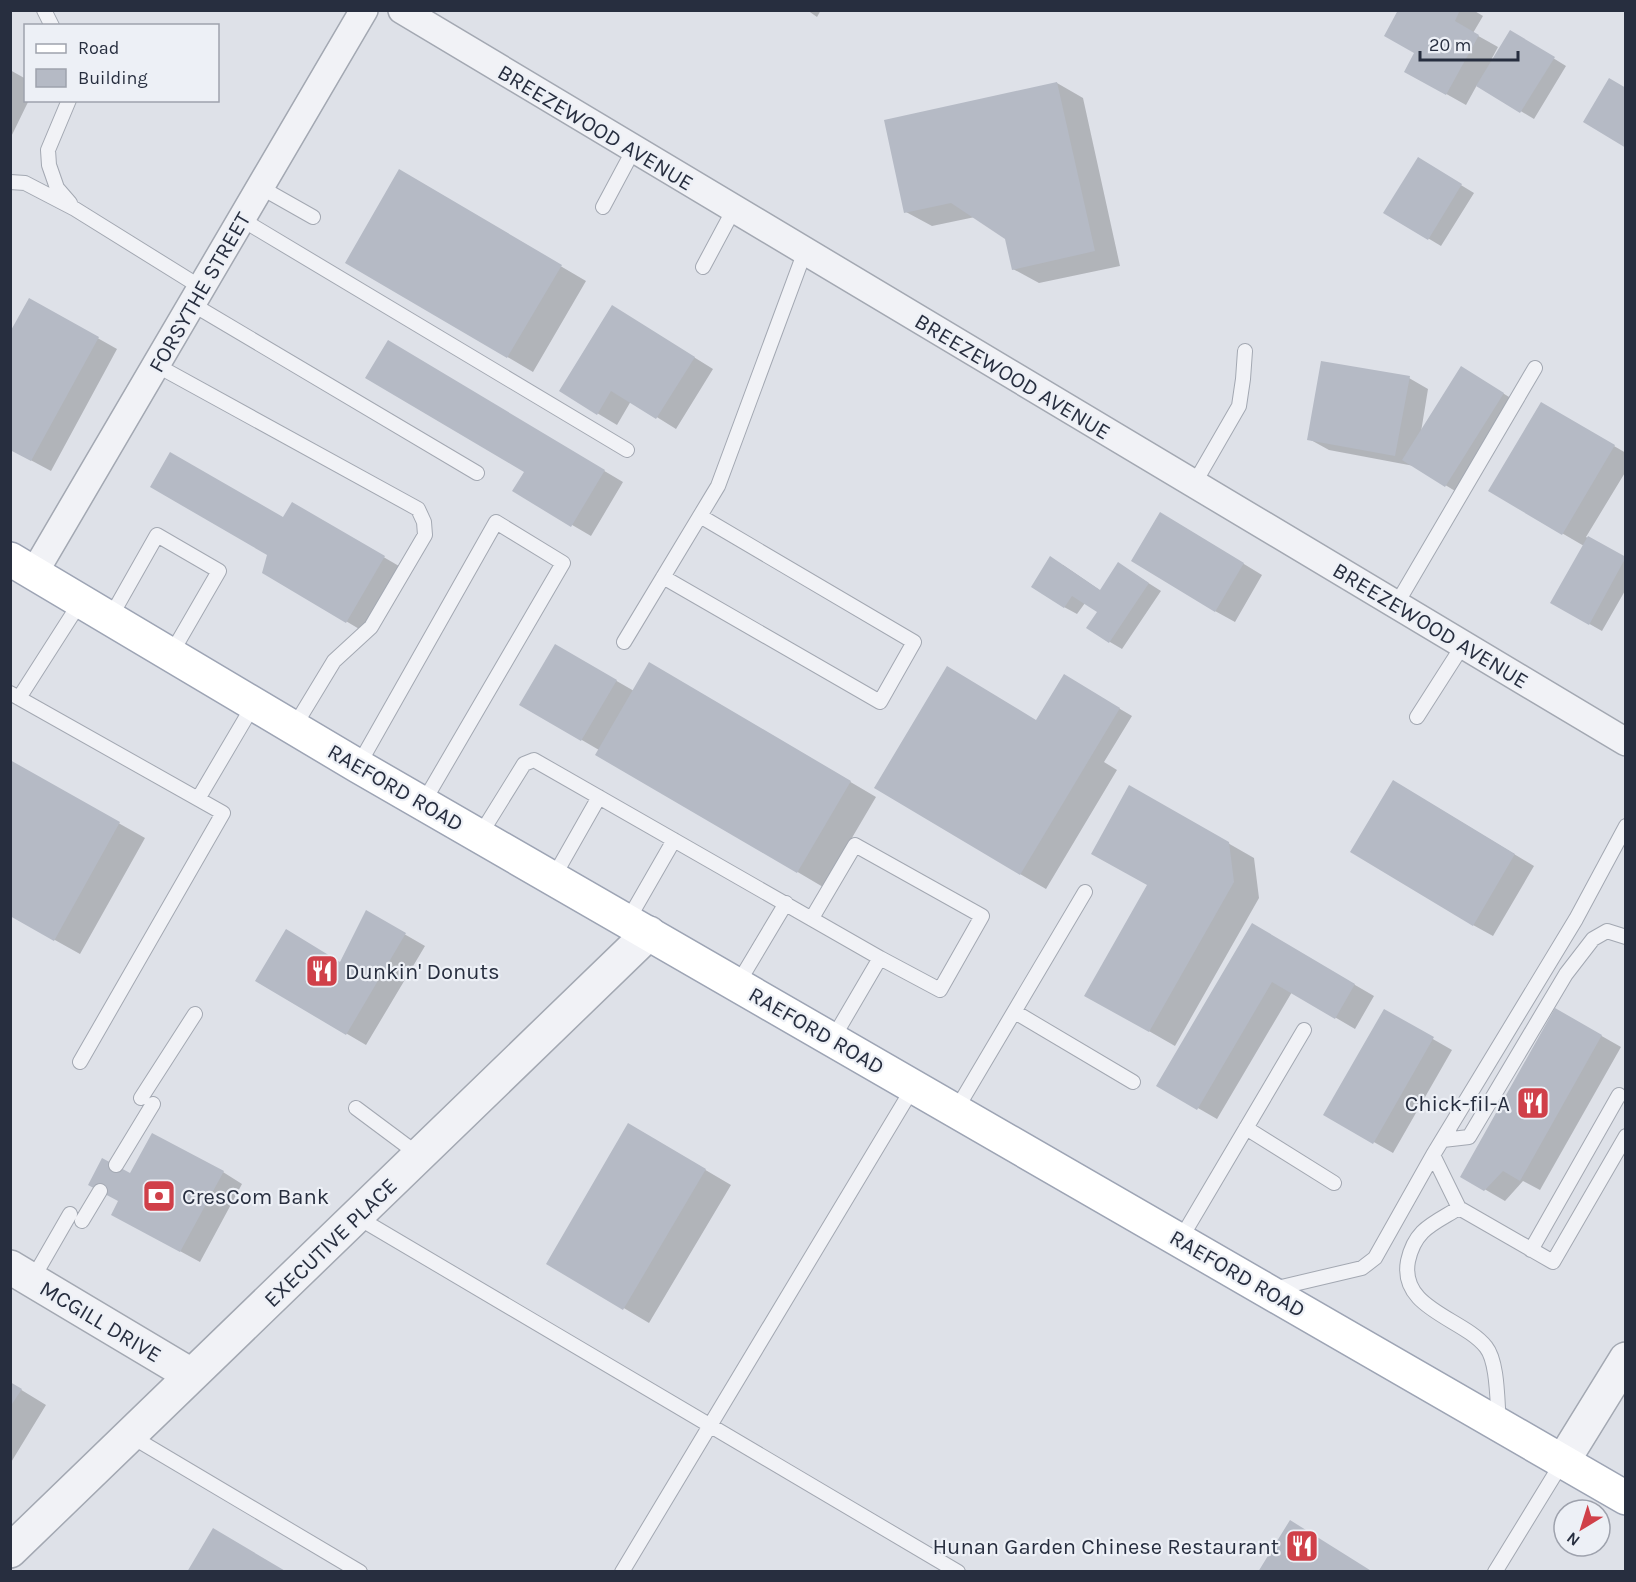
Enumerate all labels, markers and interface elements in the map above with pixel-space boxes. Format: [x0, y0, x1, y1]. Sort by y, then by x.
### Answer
legend [24, 24, 219, 102]
scale bar [1420, 24, 1518, 62]
text: 20 m [1429, 34, 1471, 56]
text: Road [78, 37, 119, 59]
street label: BREEZEWOOD AVENUE [493, 59, 698, 197]
text: Building [78, 67, 148, 89]
street label: FORSYTHE STREET [143, 208, 256, 377]
street label: BREEZEWOOD AVENUE [910, 308, 1115, 446]
street label: BREEZEWOOD AVENUE [1328, 557, 1533, 695]
street label: RAEFORD ROAD [323, 739, 468, 837]
restaurant icon: Dunkin' Donuts [304, 953, 340, 989]
place label: Dunkin' Donuts [345, 959, 500, 985]
street label: RAEFORD ROAD [744, 982, 889, 1080]
restaurant icon: Chick-fil-A [1515, 1085, 1551, 1121]
place label: Chick-fil-A [1405, 1091, 1510, 1117]
street label: EXECUTIVE PLACE [259, 1173, 403, 1313]
bank icon: CresCom Bank [141, 1178, 177, 1214]
place label: CresCom Bank [182, 1184, 329, 1210]
street label: RAEFORD ROAD [1165, 1225, 1310, 1323]
street label: MCGILL DRIVE [35, 1275, 166, 1368]
north arrow [1552, 1498, 1612, 1558]
restaurant icon: Hunan Garden Chinese Restaurant [1284, 1528, 1320, 1564]
text: N [1563, 1528, 1583, 1550]
place label: Hunan Garden Chinese Restaurant [932, 1534, 1279, 1560]

